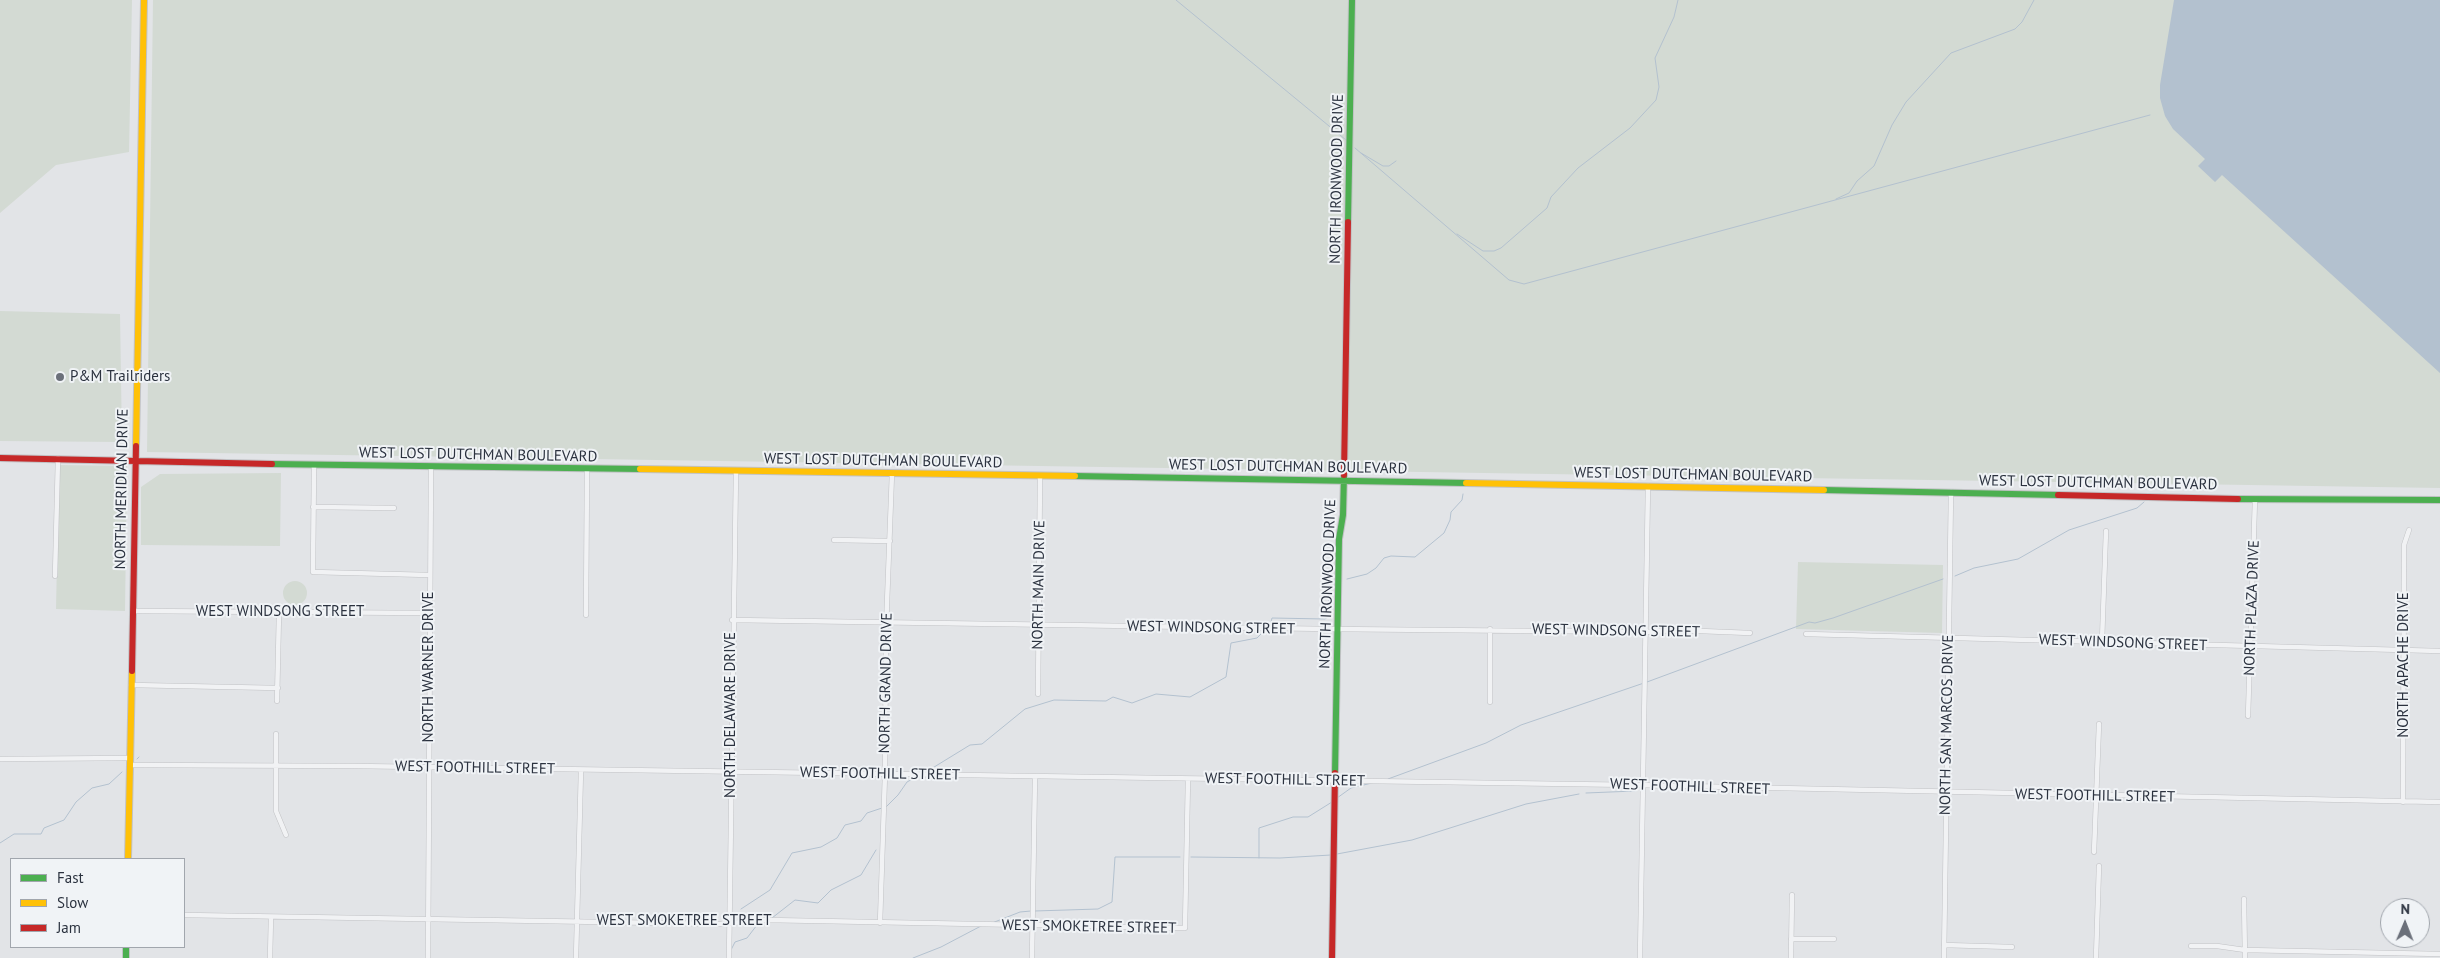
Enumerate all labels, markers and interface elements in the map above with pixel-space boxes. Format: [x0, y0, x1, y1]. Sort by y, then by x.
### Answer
street label: NORTH IRONWOOD DRIVE [1327, 94, 1347, 264]
place label: P&M Trailriders [70, 368, 170, 386]
marker: P&M Trailriders [54, 371, 66, 383]
street label: NORTH MERIDIAN DRIVE [112, 409, 132, 569]
street label: WEST LOST DUTCHMAN BOULEVARD [359, 444, 597, 466]
street label: WEST LOST DUTCHMAN BOULEVARD [764, 450, 1002, 472]
street label: WEST LOST DUTCHMAN BOULEVARD [1169, 456, 1407, 478]
street label: WEST LOST DUTCHMAN BOULEVARD [1574, 464, 1812, 486]
street label: WEST LOST DUTCHMAN BOULEVARD [1979, 472, 2217, 494]
street label: NORTH IRONWOOD DRIVE [1316, 499, 1340, 669]
street label: NORTH MAIN DRIVE [1029, 520, 1049, 650]
street label: NORTH PLAZA DRIVE [2241, 540, 2263, 676]
street label: NORTH WARNER DRIVE [420, 591, 438, 743]
street label: NORTH APACHE DRIVE [2395, 592, 2413, 738]
street label: WEST WINDSONG STREET [196, 603, 364, 621]
street label: NORTH GRAND DRIVE [876, 612, 896, 754]
street label: WEST WINDSONG STREET [1127, 618, 1295, 638]
street label: WEST WINDSONG STREET [1532, 621, 1700, 641]
street label: WEST WINDSONG STREET [2038, 631, 2208, 655]
street label: NORTH DELAWARE DRIVE [722, 632, 740, 798]
street label: NORTH SAN MARCOS DRIVE [1936, 635, 1958, 815]
street label: WEST FOOTHILL STREET [395, 758, 555, 778]
street label: WEST FOOTHILL STREET [800, 764, 960, 784]
street label: WEST FOOTHILL STREET [1205, 770, 1365, 790]
street label: WEST FOOTHILL STREET [1610, 775, 1770, 799]
street label: WEST FOOTHILL STREET [2015, 786, 2175, 806]
legend [10, 858, 185, 948]
text: Fast [57, 868, 84, 887]
text: Slow [57, 893, 88, 912]
north arrow [2380, 898, 2430, 948]
text: N [2400, 900, 2410, 918]
street label: WEST SMOKETREE STREET [597, 912, 771, 930]
street label: WEST SMOKETREE STREET [1001, 916, 1177, 938]
text: Jam [57, 918, 81, 937]

